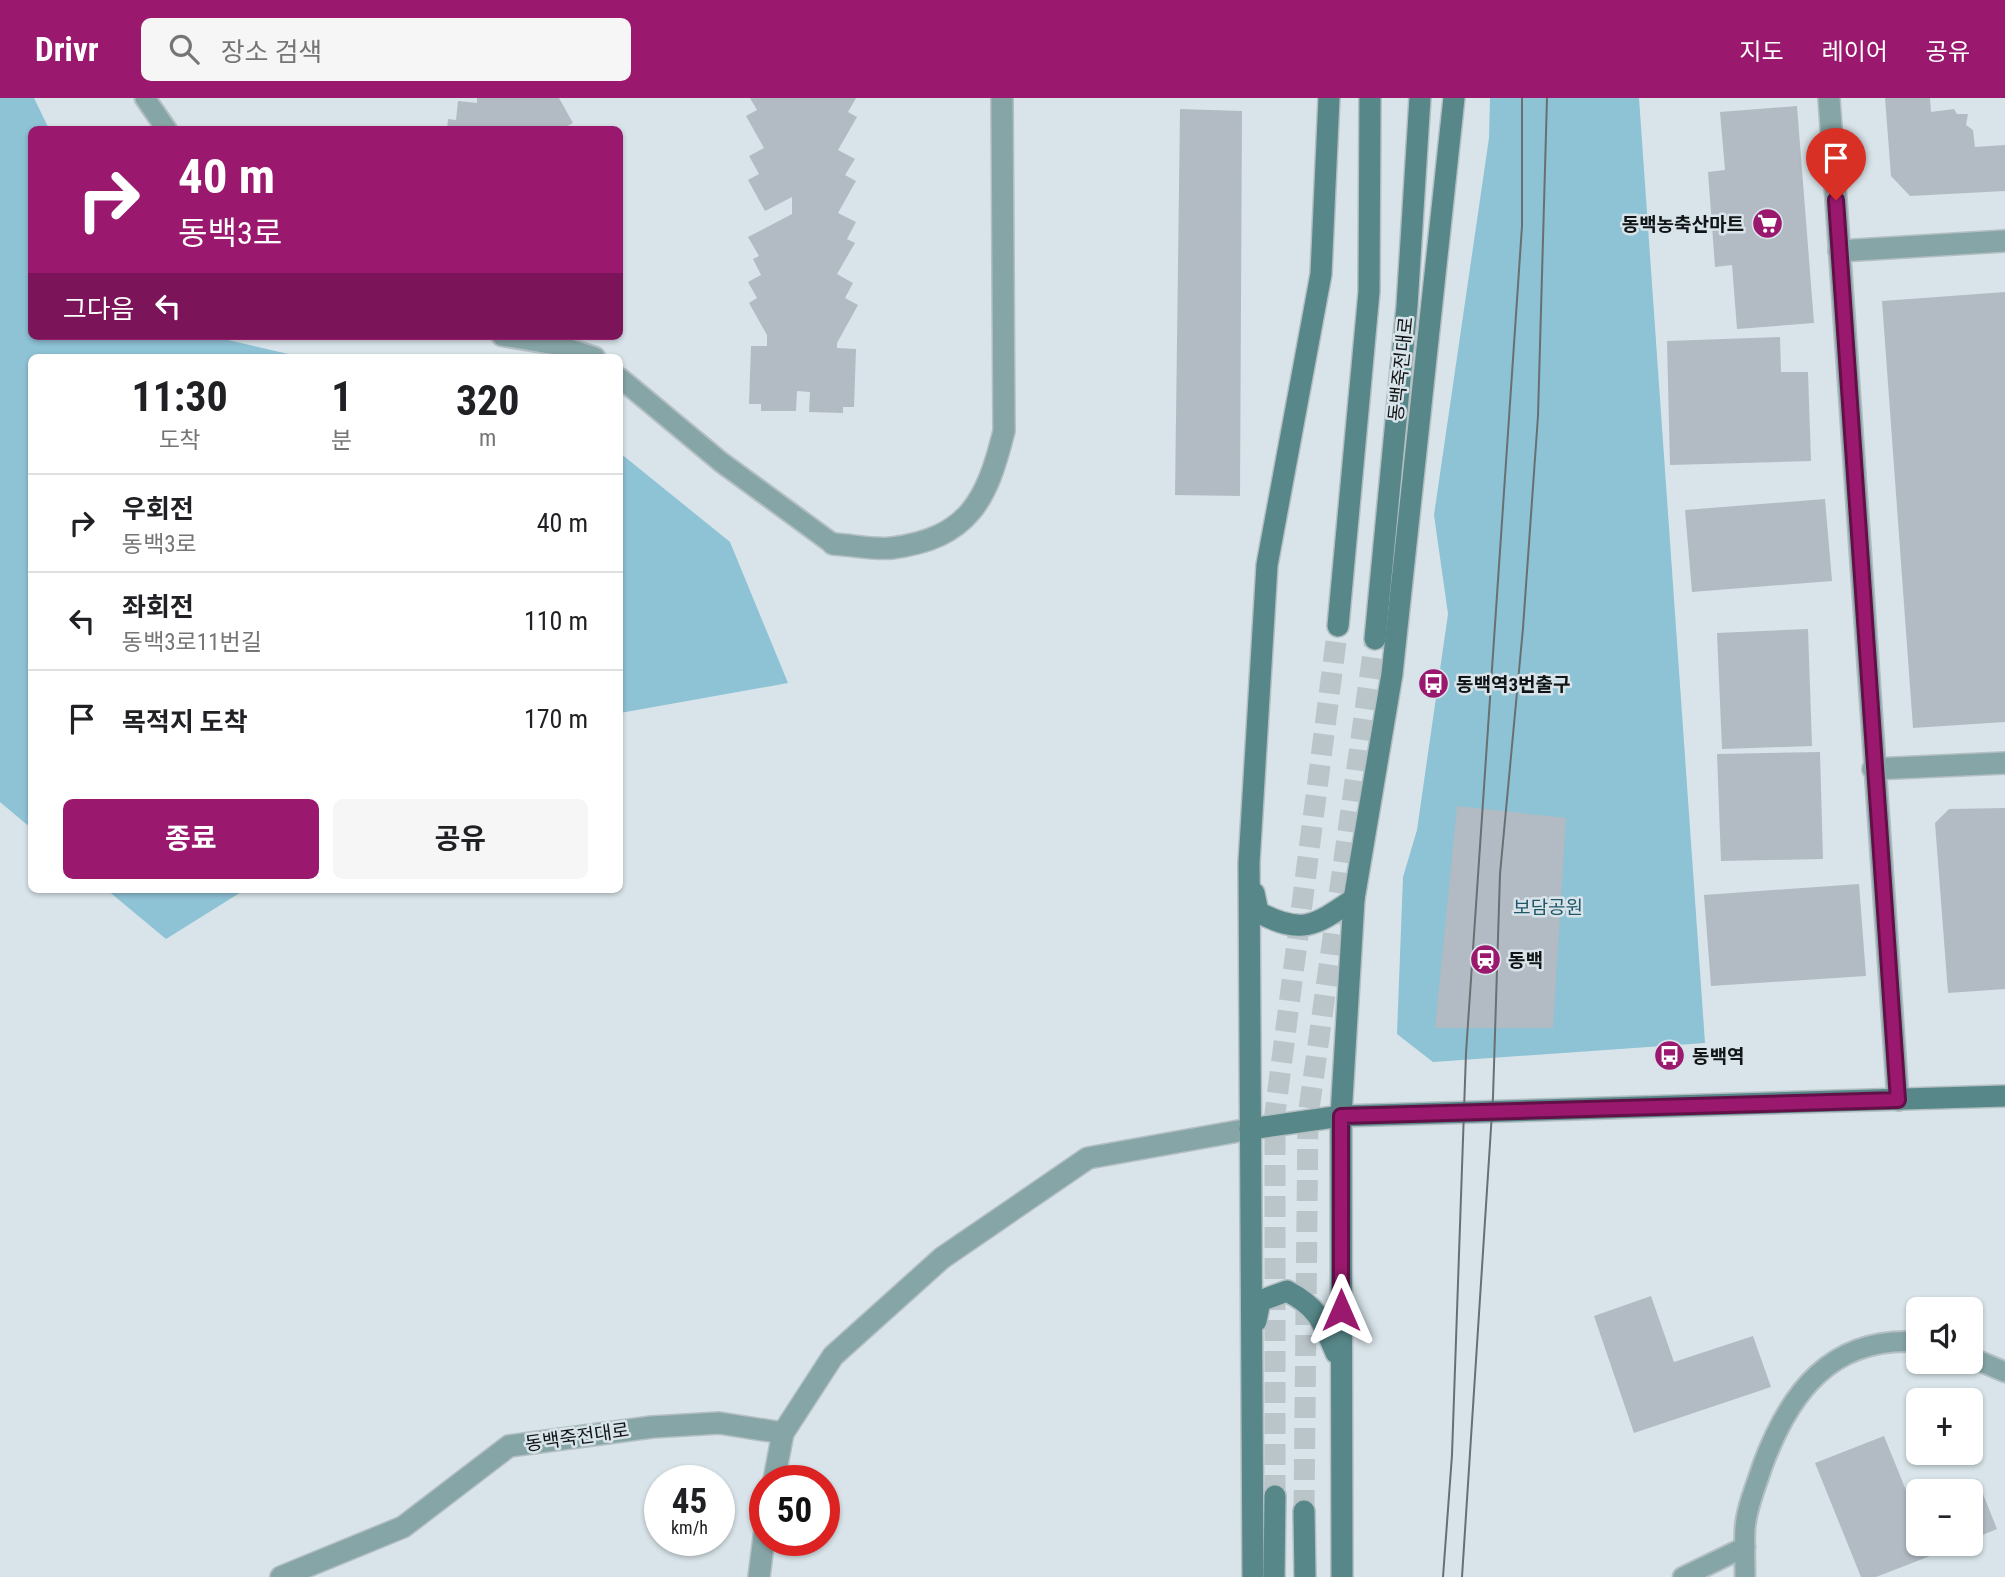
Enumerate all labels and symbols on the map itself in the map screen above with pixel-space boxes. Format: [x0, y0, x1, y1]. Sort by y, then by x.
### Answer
pin [1806, 128, 1866, 200]
supermarket icon: 동백농축산마트 [1750, 207, 1784, 241]
place label: 동백농축산마트 [1622, 213, 1744, 236]
street label: 동백죽전대로 [1384, 316, 1418, 422]
bus stop icon: 동백역3번출구 [1416, 667, 1450, 701]
place label: 동백역3번출구 [1456, 673, 1570, 696]
park label: 보담공원 [1513, 896, 1583, 919]
station icon: 동백 [1468, 943, 1502, 977]
place label: 동백 [1508, 949, 1543, 972]
bus stop icon: 동백역 [1652, 1039, 1686, 1073]
place label: 동백역 [1692, 1045, 1744, 1068]
position arrow [1304, 1273, 1378, 1347]
street label: 동백죽전대로 [523, 1418, 631, 1456]
speed limit sign: 50 [749, 1465, 840, 1556]

